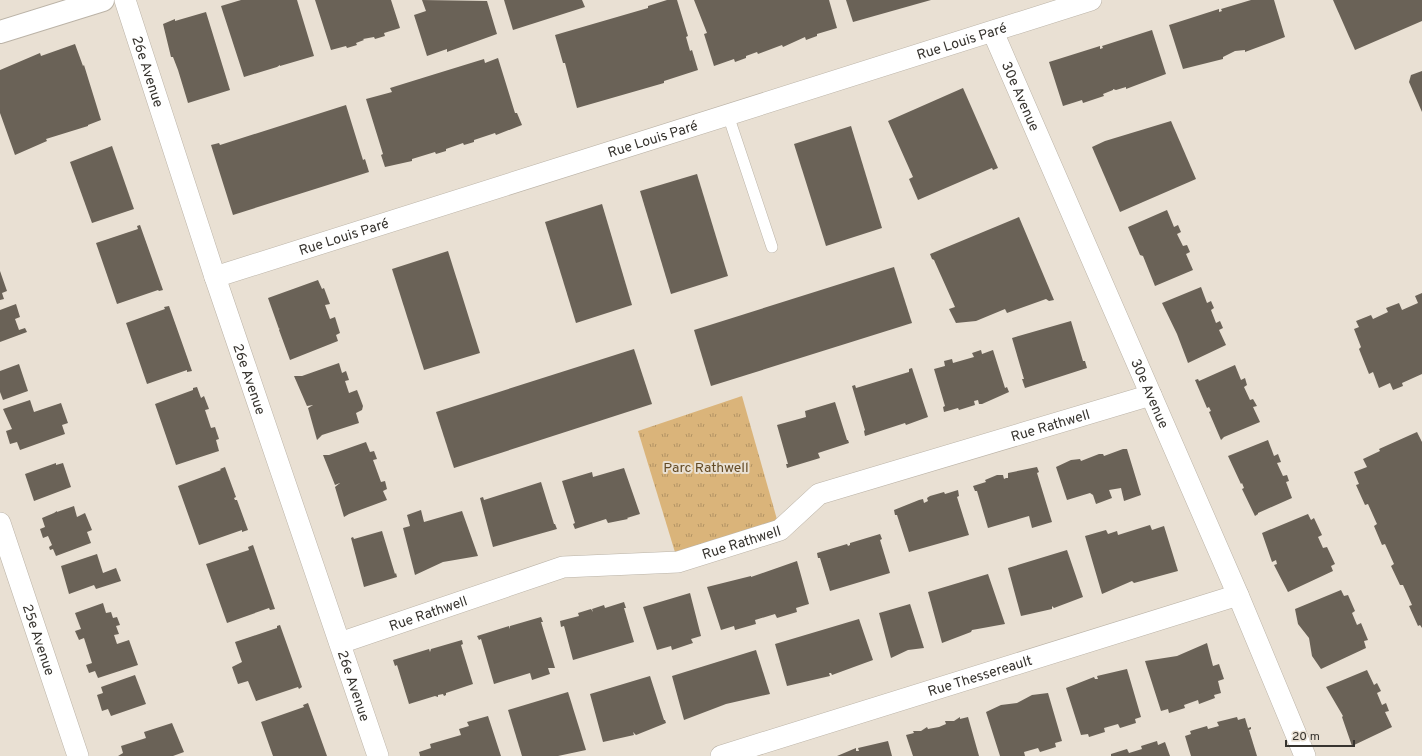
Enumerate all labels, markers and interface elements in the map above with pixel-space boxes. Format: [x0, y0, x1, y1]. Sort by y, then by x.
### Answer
street label: Rue Louis Paré [915, 20, 1009, 65]
street label: 26e Avenue [127, 34, 166, 110]
street label: 30e Avenue [997, 59, 1042, 134]
street label: Rue Louis Paré [606, 118, 700, 162]
street label: Rue Louis Paré [297, 216, 391, 260]
street label: 26e Avenue [228, 342, 268, 417]
street label: 30e Avenue [1126, 356, 1171, 431]
street label: Rue Rathwell [1009, 407, 1092, 446]
park label: Parc Rathwell [663, 460, 749, 477]
street label: Rue Rathwell [700, 523, 783, 564]
street label: Rue Rathwell [387, 593, 470, 636]
street label: 25e Avenue [18, 602, 57, 678]
street label: 26e Avenue [333, 648, 373, 724]
street label: Rue Thessereault [926, 653, 1034, 701]
scale bar [1286, 722, 1354, 748]
text: 20 m [1292, 729, 1320, 745]

